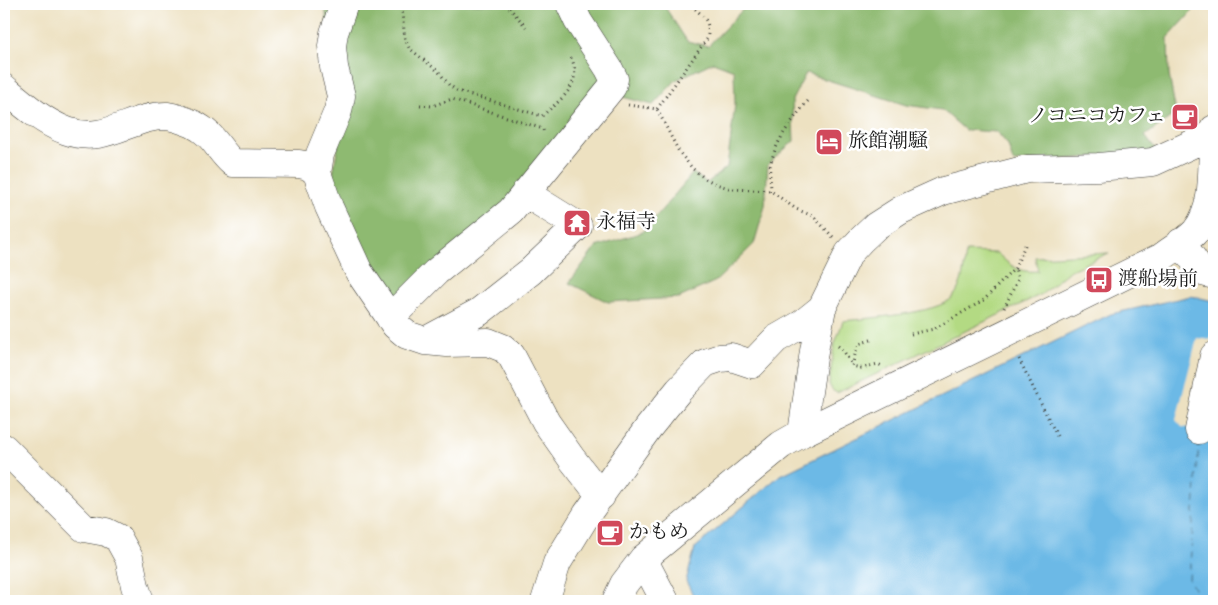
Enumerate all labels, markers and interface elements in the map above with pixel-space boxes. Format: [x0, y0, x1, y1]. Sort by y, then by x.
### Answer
cafe icon: ノコニコカフェ [1170, 102, 1200, 132]
place label: ノコニコカフェ [1028, 103, 1166, 132]
hotel icon: 旅館潮騒 [814, 127, 844, 157]
place label: 旅館潮騒 [848, 128, 928, 157]
temple icon: 永福寺 [562, 208, 592, 238]
place label: 永福寺 [596, 209, 656, 238]
bus stop icon: 渡船場前 [1084, 265, 1114, 295]
place label: 渡船場前 [1118, 266, 1198, 295]
cafe icon: かもめ [595, 518, 625, 548]
place label: かもめ [629, 519, 689, 548]

